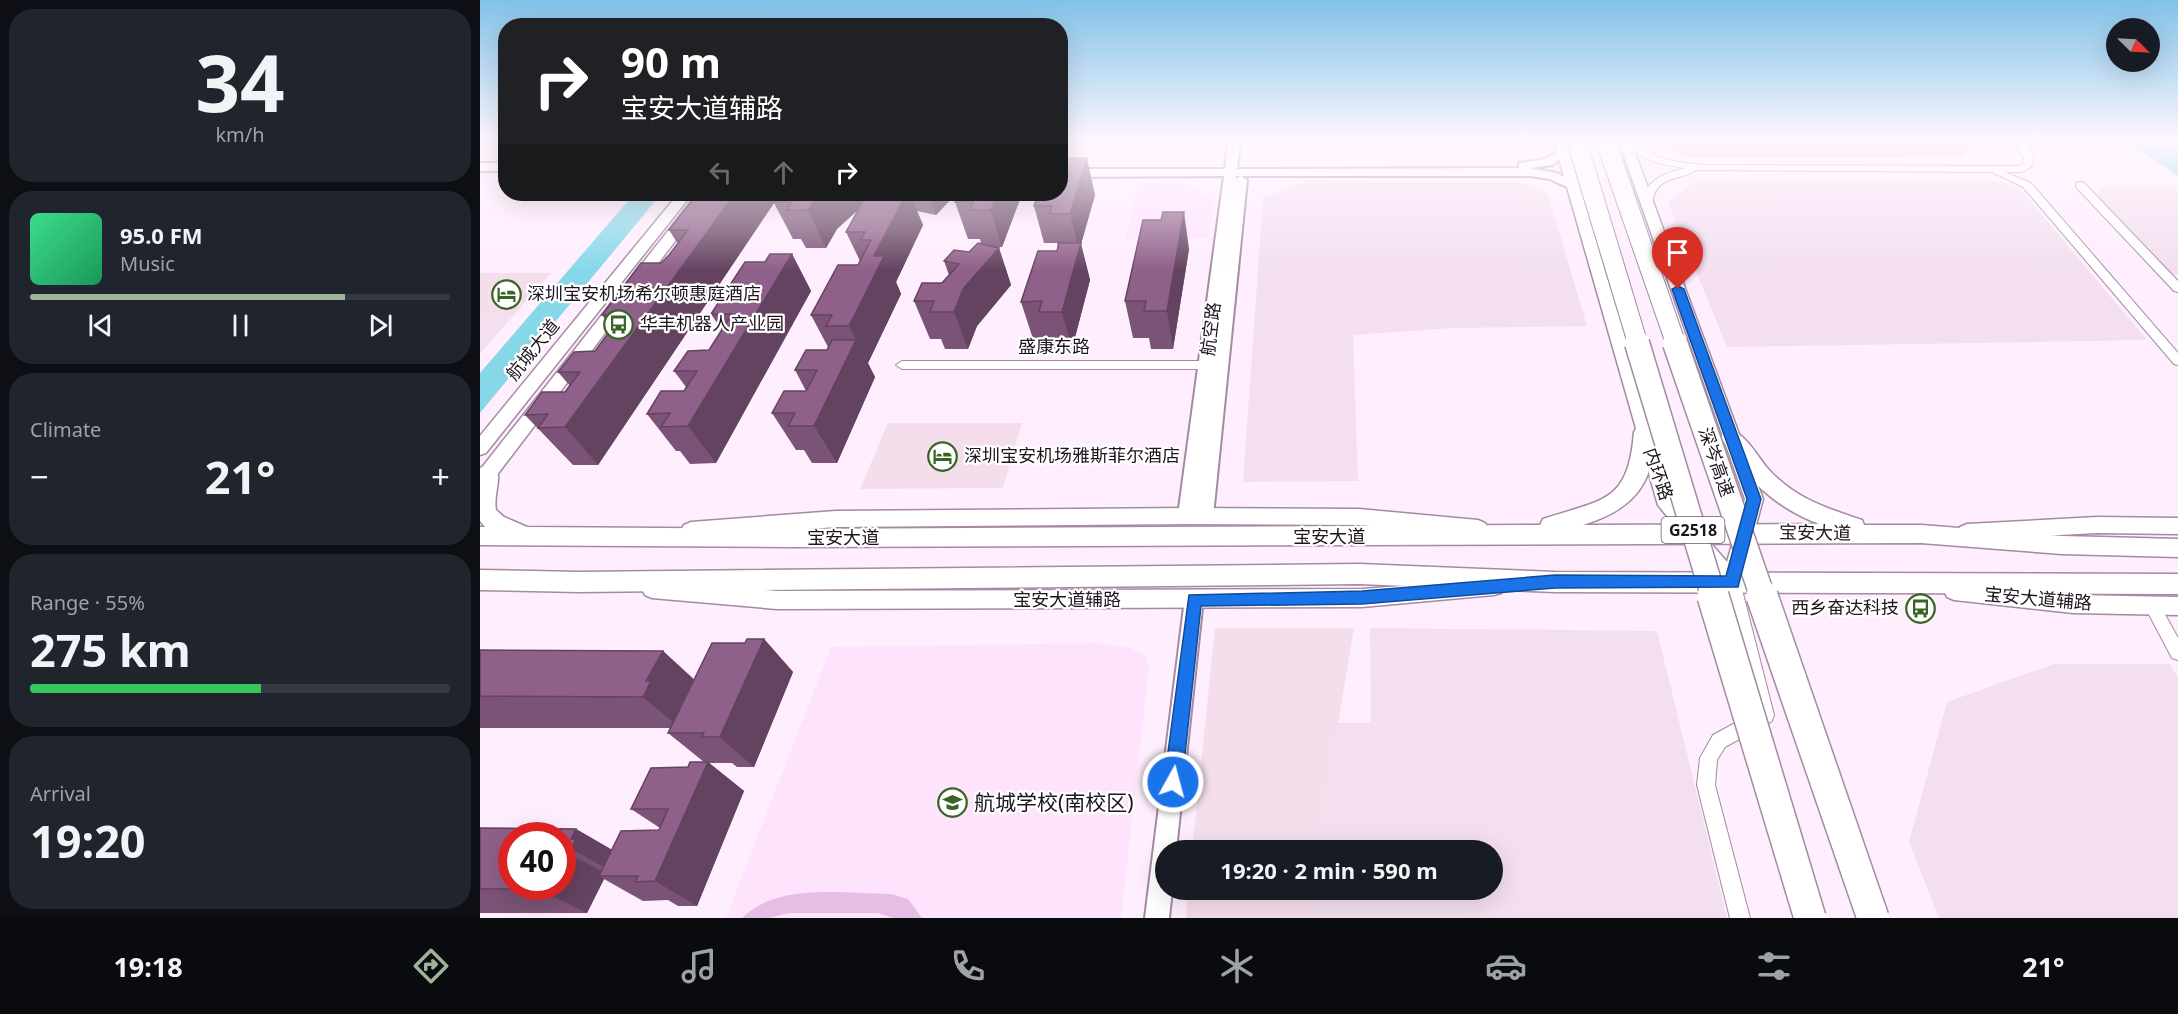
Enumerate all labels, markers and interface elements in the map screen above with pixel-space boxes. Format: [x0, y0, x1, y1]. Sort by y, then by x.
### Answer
north arrow [2106, 18, 2160, 72]
map controls [2106, 18, 2160, 72]
text: 34 [195, 29, 285, 135]
text: 90 m [621, 33, 721, 90]
icon: right [522, 42, 600, 120]
text: 宝安大道辅路 [621, 89, 783, 126]
text: km/h [215, 121, 265, 148]
icon: left [704, 156, 737, 189]
icon: ahead [767, 156, 800, 189]
icon: right [830, 156, 863, 189]
text: 95.0 FM [120, 220, 202, 250]
pin [1652, 227, 1703, 289]
icon: arrive [1661, 236, 1694, 269]
text: Music [120, 250, 175, 277]
hotel icon: 深圳宝安机场希尔顿惠庭酒店 [490, 278, 522, 310]
place label: 深圳宝安机场希尔顿惠庭酒店 [527, 281, 761, 305]
street label: 航空路 [1195, 301, 1225, 357]
bus stop icon: 华丰机器人产业园 [603, 308, 635, 340]
icon: previous [84, 309, 117, 342]
icon: pause [224, 309, 257, 342]
icon: next [364, 309, 397, 342]
place label: 华丰机器人产业园 [640, 311, 784, 335]
street label: 航城大道 [500, 314, 564, 385]
street label: 盛康东路 [1018, 334, 1090, 358]
text: Climate [30, 416, 101, 443]
street label: 深岑高速 [1694, 424, 1740, 500]
hotel icon: 深圳宝安机场雅斯菲尔酒店 [927, 440, 959, 472]
place label: 深圳宝安机场雅斯菲尔酒店 [964, 443, 1180, 467]
street label: 内环路 [1639, 444, 1679, 503]
text: 21° [205, 446, 275, 507]
text: − [30, 454, 49, 499]
text: + [431, 454, 450, 499]
road number: G2518 [1662, 517, 1724, 543]
street label: 宝安大道 [1779, 519, 1851, 545]
street label: 宝安大道 [1293, 524, 1365, 548]
street label: 宝安大道 [807, 525, 879, 549]
street label: 宝安大道辅路 [1983, 581, 2093, 615]
street label: 宝安大道辅路 [1013, 587, 1121, 611]
text: Range · 55% [30, 589, 145, 616]
bus stop icon: 西乡奋达科技 [1904, 592, 1936, 624]
place label: 西乡奋达科技 [1791, 595, 1899, 619]
text: 275 km [30, 619, 191, 680]
position arrow [1141, 750, 1205, 814]
text: Arrival [30, 780, 91, 807]
school or university icon: 航城学校(南校区) [937, 787, 969, 819]
place label: 航城学校(南校区) [974, 788, 1134, 816]
text: 19:20 [30, 810, 146, 871]
speed limit sign: 40 [498, 822, 576, 900]
text: 19:20 · 2 min · 590 m [1220, 855, 1438, 885]
icon: directions [410, 945, 452, 987]
icon: music [678, 945, 720, 987]
icon: phone [947, 945, 989, 987]
icon: climate [1216, 945, 1258, 987]
icon: car [1485, 945, 1527, 987]
icon: filters [1753, 945, 1795, 987]
text: 19:18 [113, 948, 183, 985]
text: 21° [2022, 948, 2065, 985]

